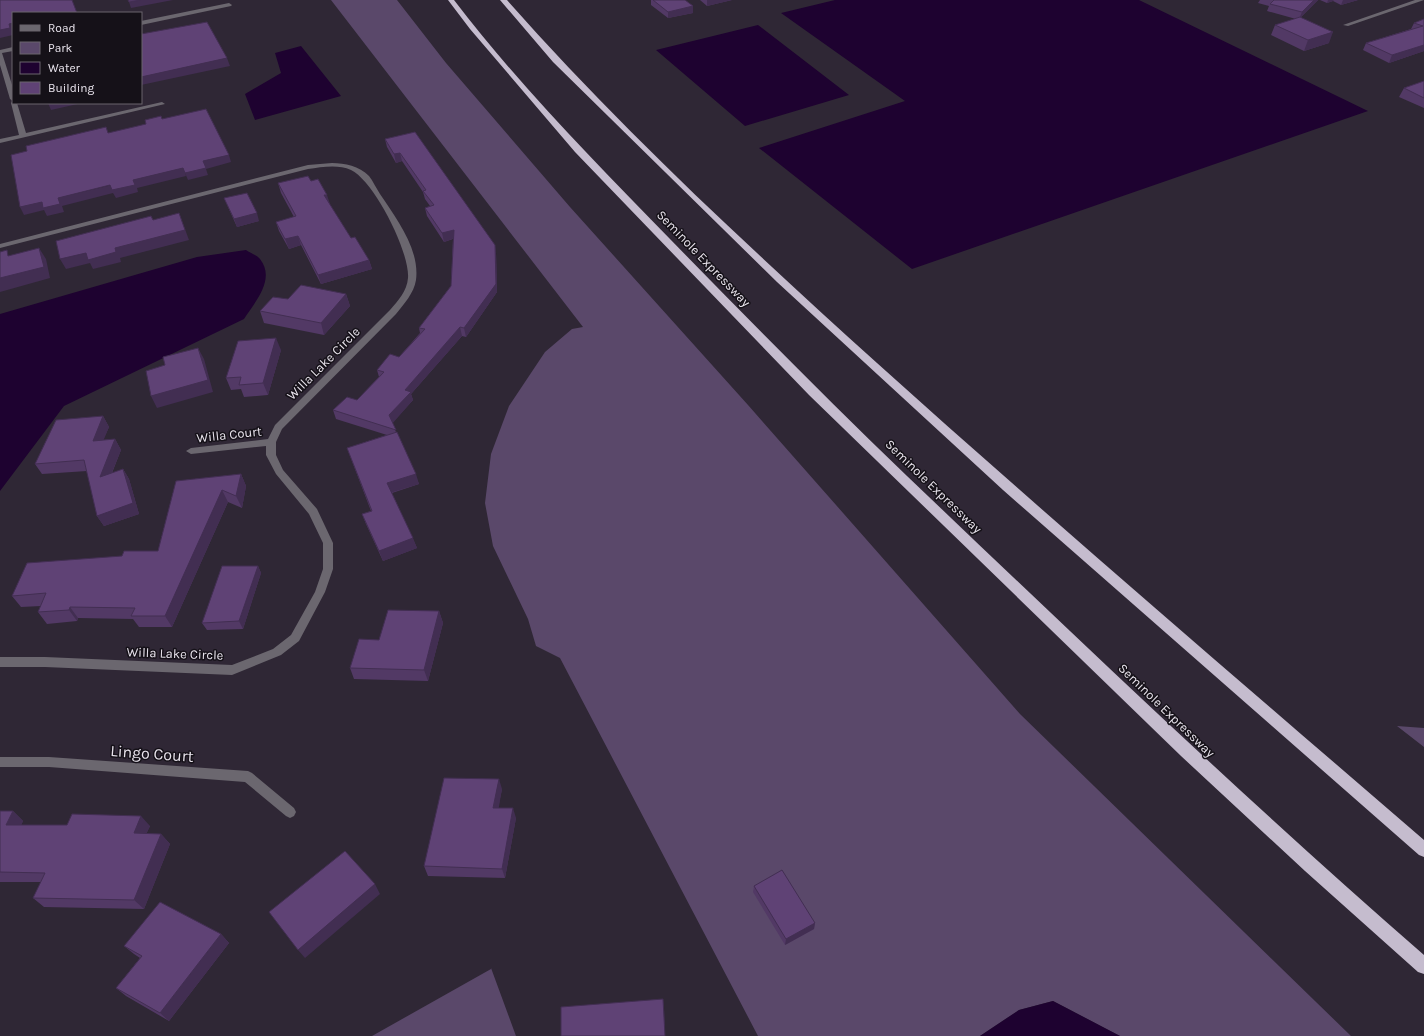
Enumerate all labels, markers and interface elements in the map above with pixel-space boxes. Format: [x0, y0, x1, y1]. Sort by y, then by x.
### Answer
legend [12, 12, 142, 104]
text: Road [48, 21, 76, 35]
text: Park [48, 41, 73, 55]
text: Water [48, 61, 81, 75]
text: Building [48, 81, 95, 95]
street label: Seminole Expressway [654, 207, 754, 310]
street label: Willa Lake Circle [284, 324, 363, 403]
street label: Willa Court [196, 424, 263, 445]
street label: Seminole Expressway [882, 436, 985, 536]
street label: Willa Lake Circle [126, 644, 224, 663]
street label: Seminole Expressway [1115, 660, 1218, 760]
street label: Lingo Court [110, 741, 194, 766]

